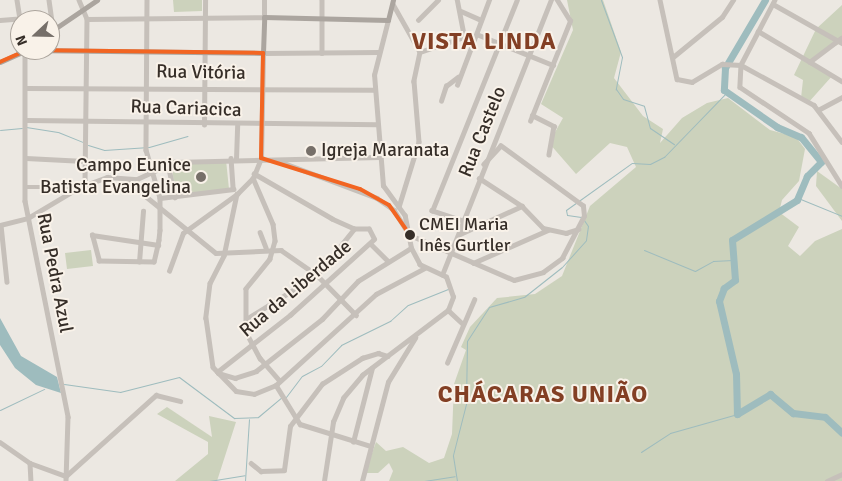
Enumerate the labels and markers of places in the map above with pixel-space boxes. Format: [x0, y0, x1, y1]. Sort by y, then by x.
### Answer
place label: Igreja Maranata [321, 140, 449, 162]
marker: Igreja Maranata [305, 145, 317, 157]
place label: Campo Eunice Batista Evangelina [40, 155, 191, 199]
marker: Campo Eunice Batista Evangelina [195, 171, 207, 183]
place label: CMEI Maria Inês Gurtler [419, 214, 510, 256]
marker: CMEI Maria Inês Gurtler [405, 230, 415, 240]

